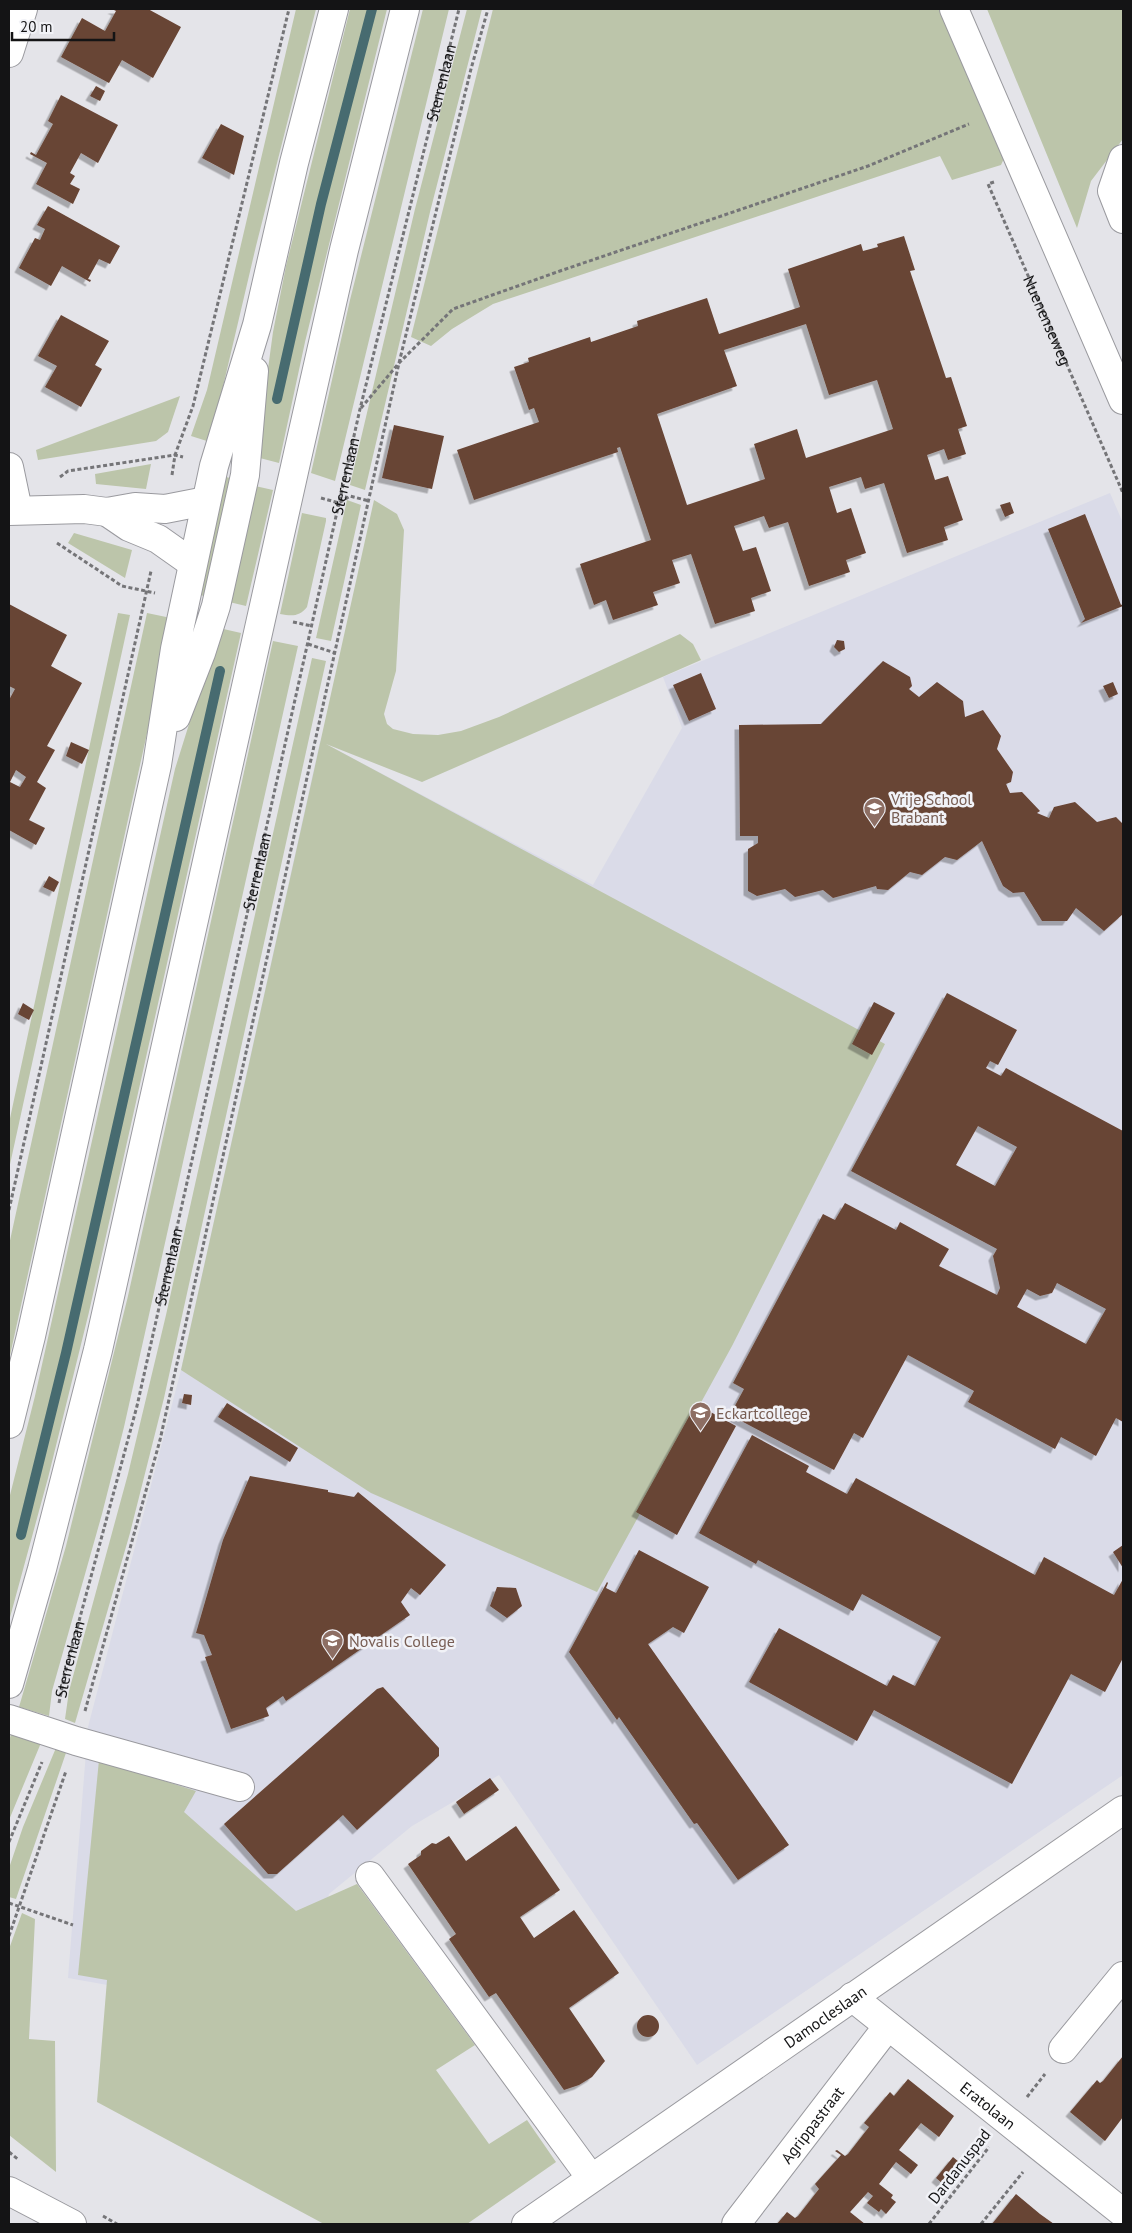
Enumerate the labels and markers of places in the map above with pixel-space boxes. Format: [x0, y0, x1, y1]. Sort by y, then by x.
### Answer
place label: Vrije School Brabant [890, 789, 972, 827]
school or university icon: Vrije School Brabant [863, 796, 887, 827]
school or university icon: Eckartcollege [688, 1401, 712, 1432]
place label: Eckartcollege [716, 1403, 808, 1423]
school or university icon: Novalis College [321, 1629, 345, 1660]
place label: Novalis College [349, 1631, 455, 1651]

